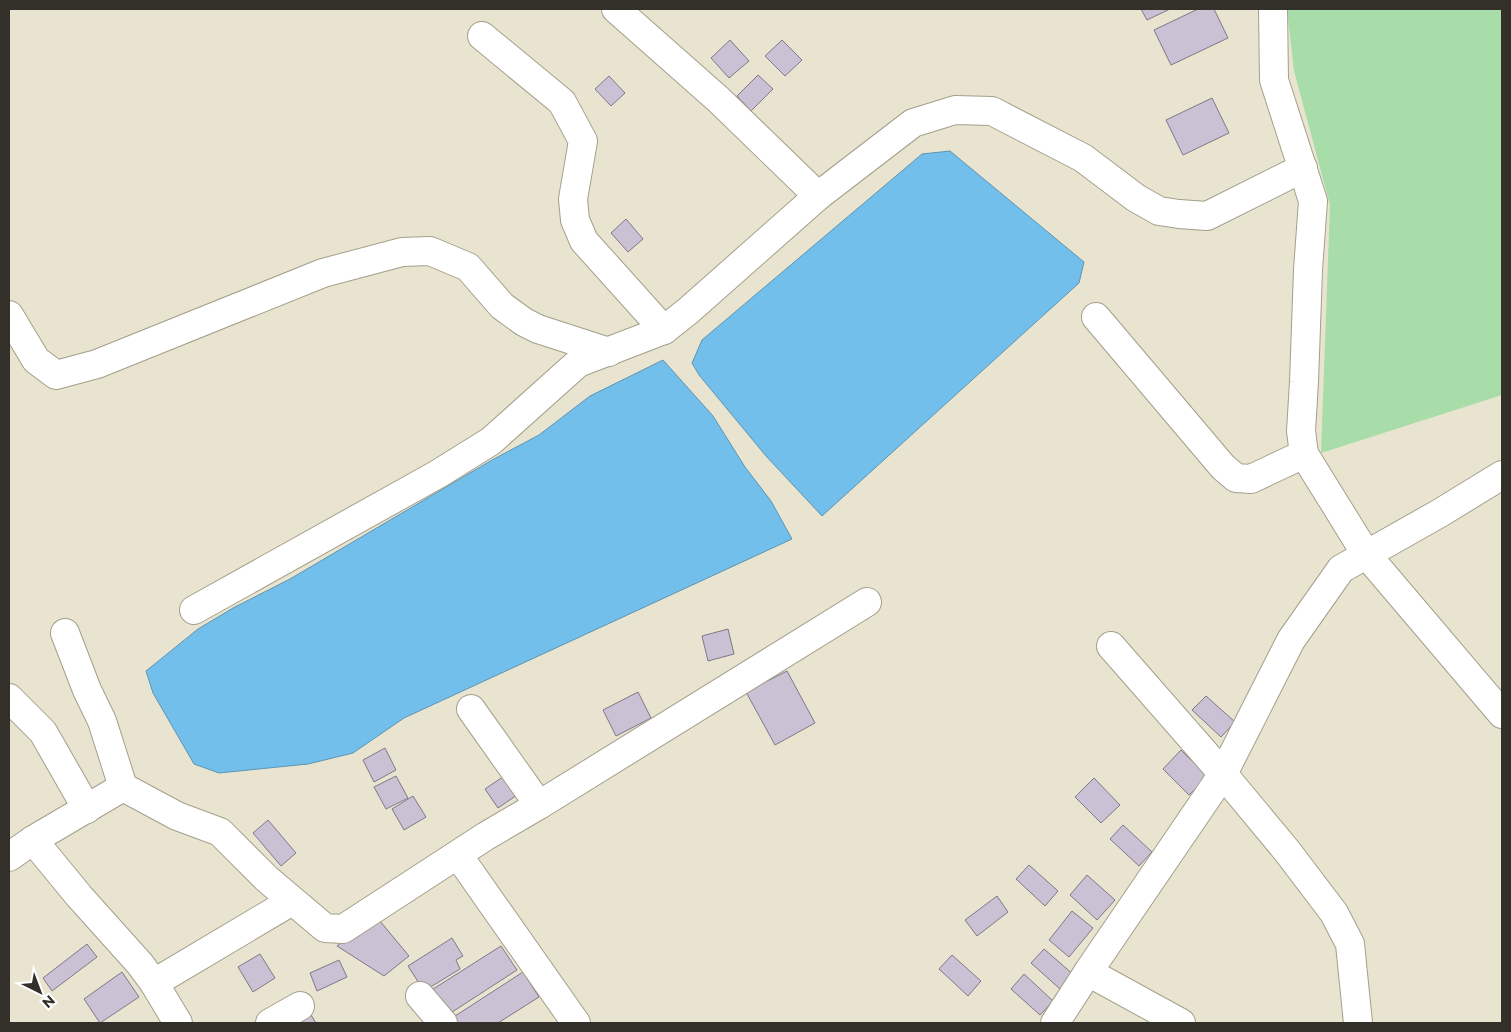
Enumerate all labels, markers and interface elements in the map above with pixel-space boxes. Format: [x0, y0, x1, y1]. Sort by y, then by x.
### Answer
north arrow [15, 967, 65, 1017]
text: N [38, 991, 59, 1012]

